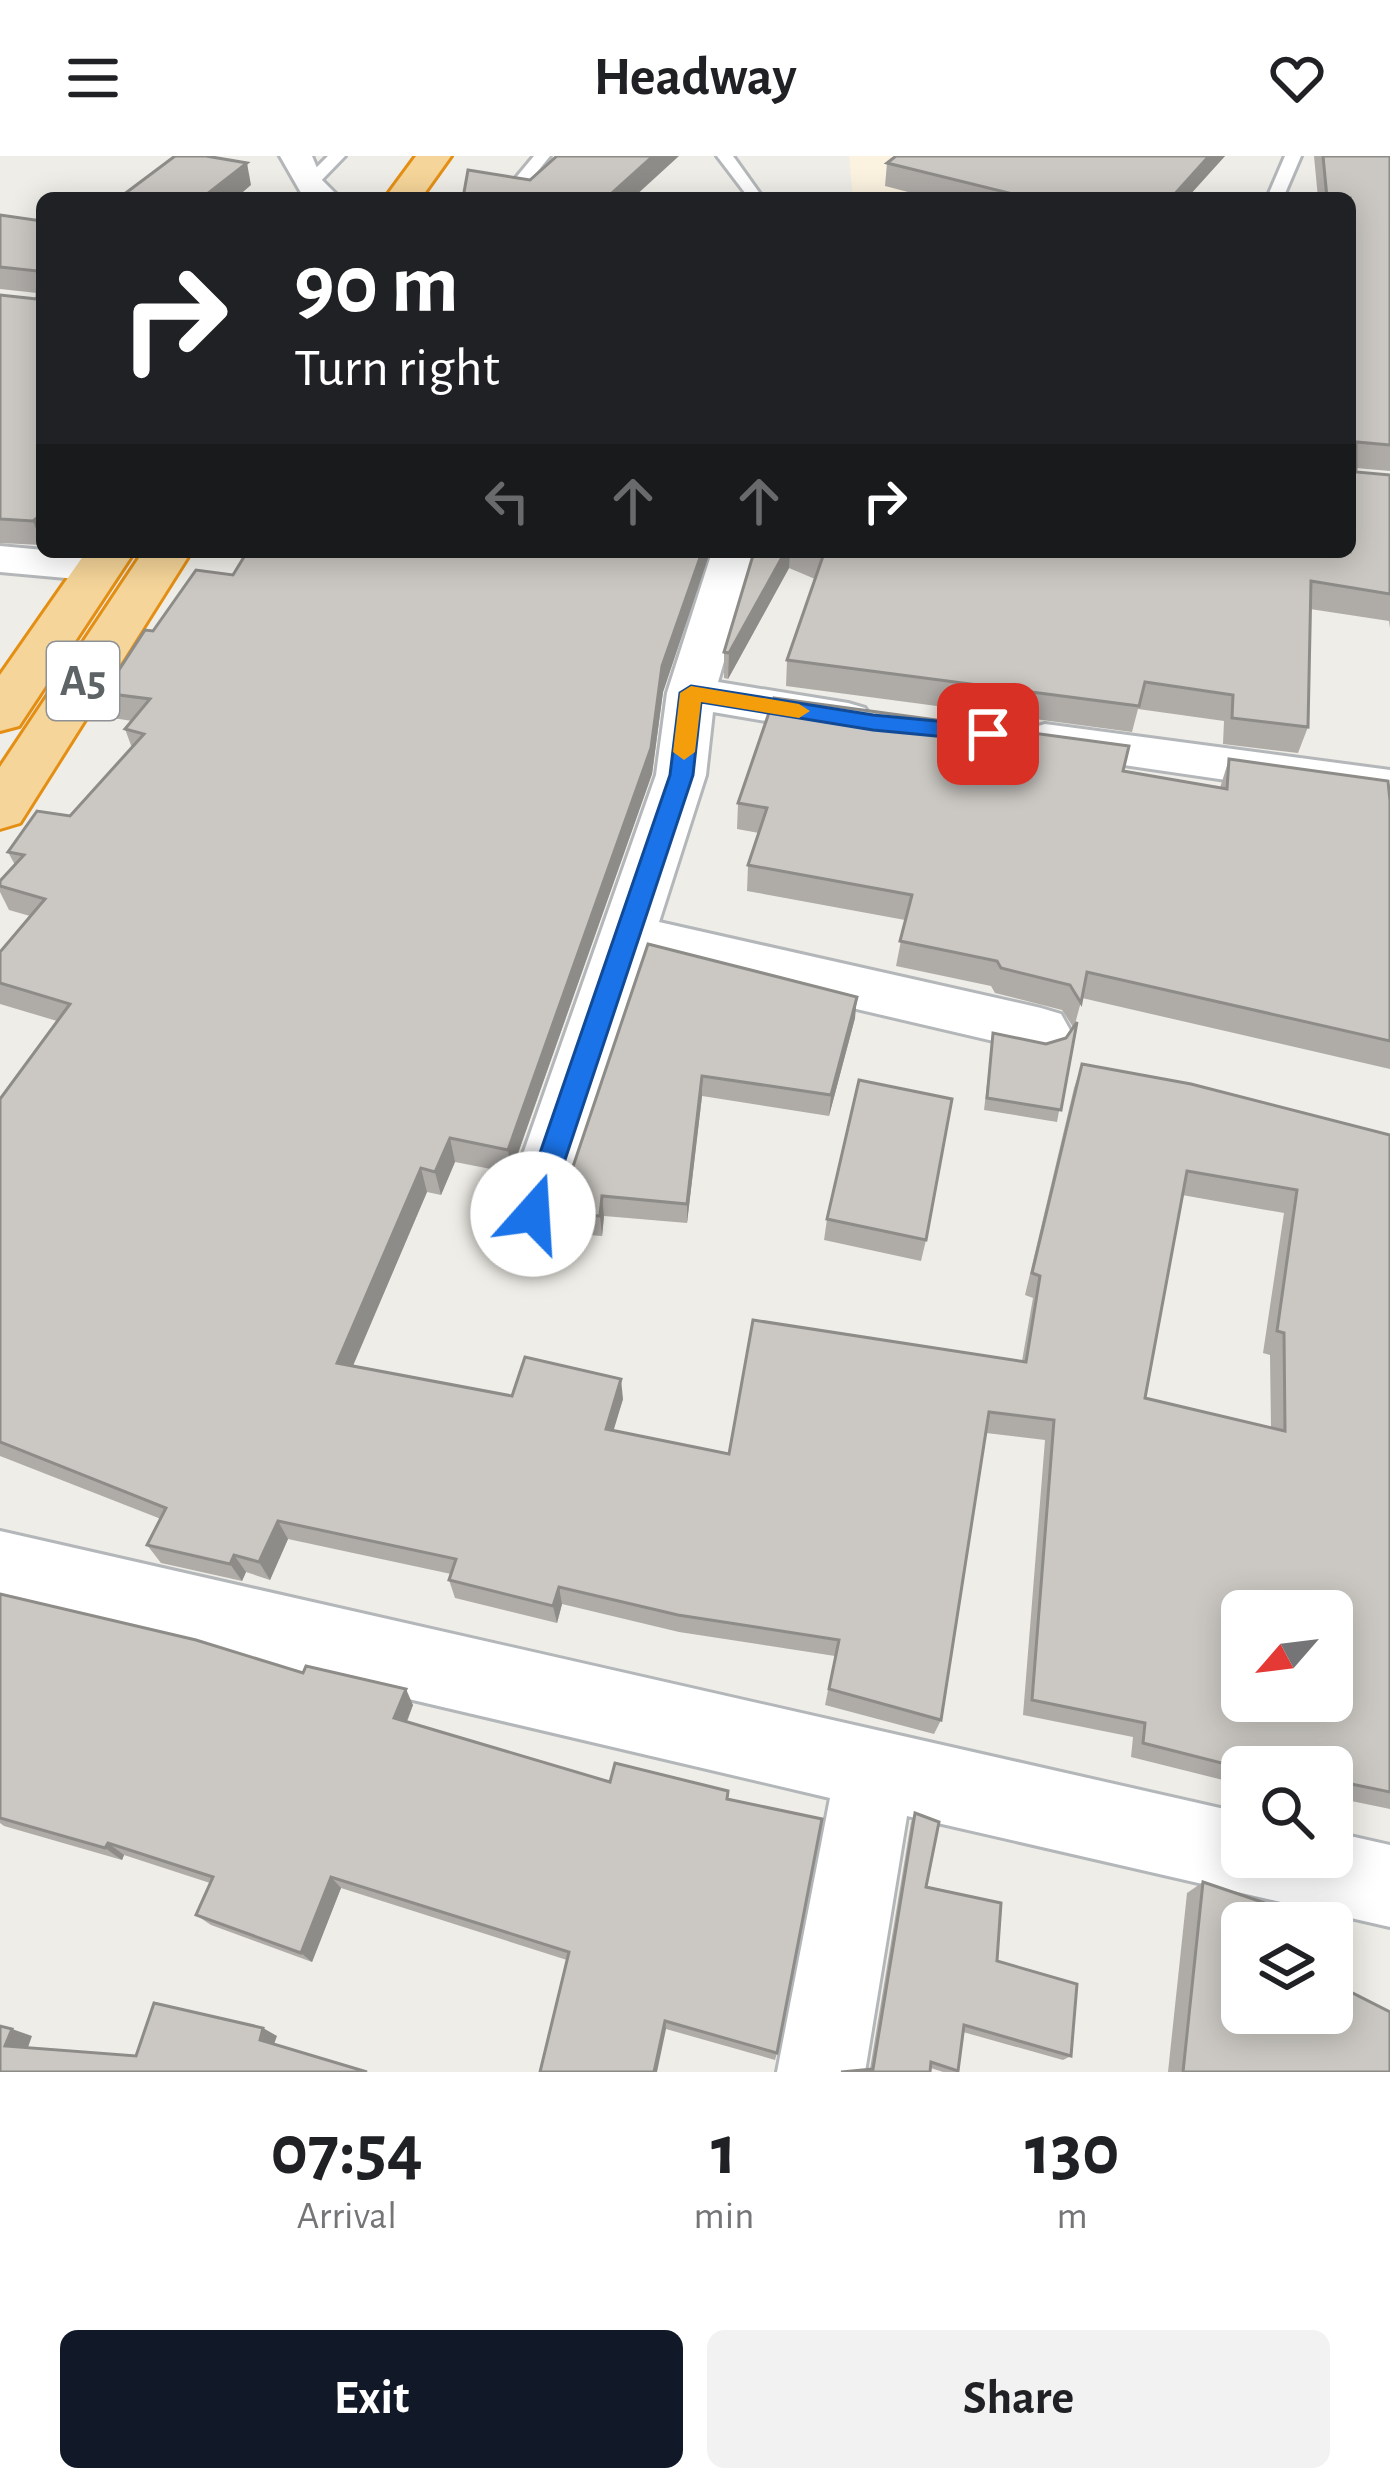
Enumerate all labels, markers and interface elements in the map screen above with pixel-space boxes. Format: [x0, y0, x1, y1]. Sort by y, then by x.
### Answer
icon: menu [60, 45, 126, 111]
icon: heart [1264, 45, 1330, 111]
text: Headway [593, 51, 797, 105]
icon: right [96, 240, 252, 396]
text: 90 m [294, 244, 459, 328]
text: Turn right [294, 342, 500, 396]
icon: left [474, 468, 540, 534]
icon: ahead [600, 468, 666, 534]
icon: ahead [726, 468, 792, 534]
icon: right [852, 468, 918, 534]
road number: A5 [47, 642, 119, 720]
pin [937, 683, 1039, 785]
icon: arrive [955, 701, 1021, 767]
position arrow [470, 1151, 596, 1277]
north arrow [1221, 1590, 1353, 1722]
map controls [1221, 1590, 1353, 2034]
button: search [1221, 1746, 1353, 1878]
button: layers [1221, 1902, 1353, 2034]
text: 07:54 [271, 2115, 423, 2187]
text: 1 [711, 2115, 737, 2187]
text: 130 [1025, 2115, 1119, 2187]
text: Arrival [297, 2197, 397, 2236]
text: min [694, 2197, 754, 2236]
text: m [1057, 2197, 1088, 2236]
button: Exit [60, 2330, 683, 2468]
button: Share [707, 2330, 1330, 2468]

